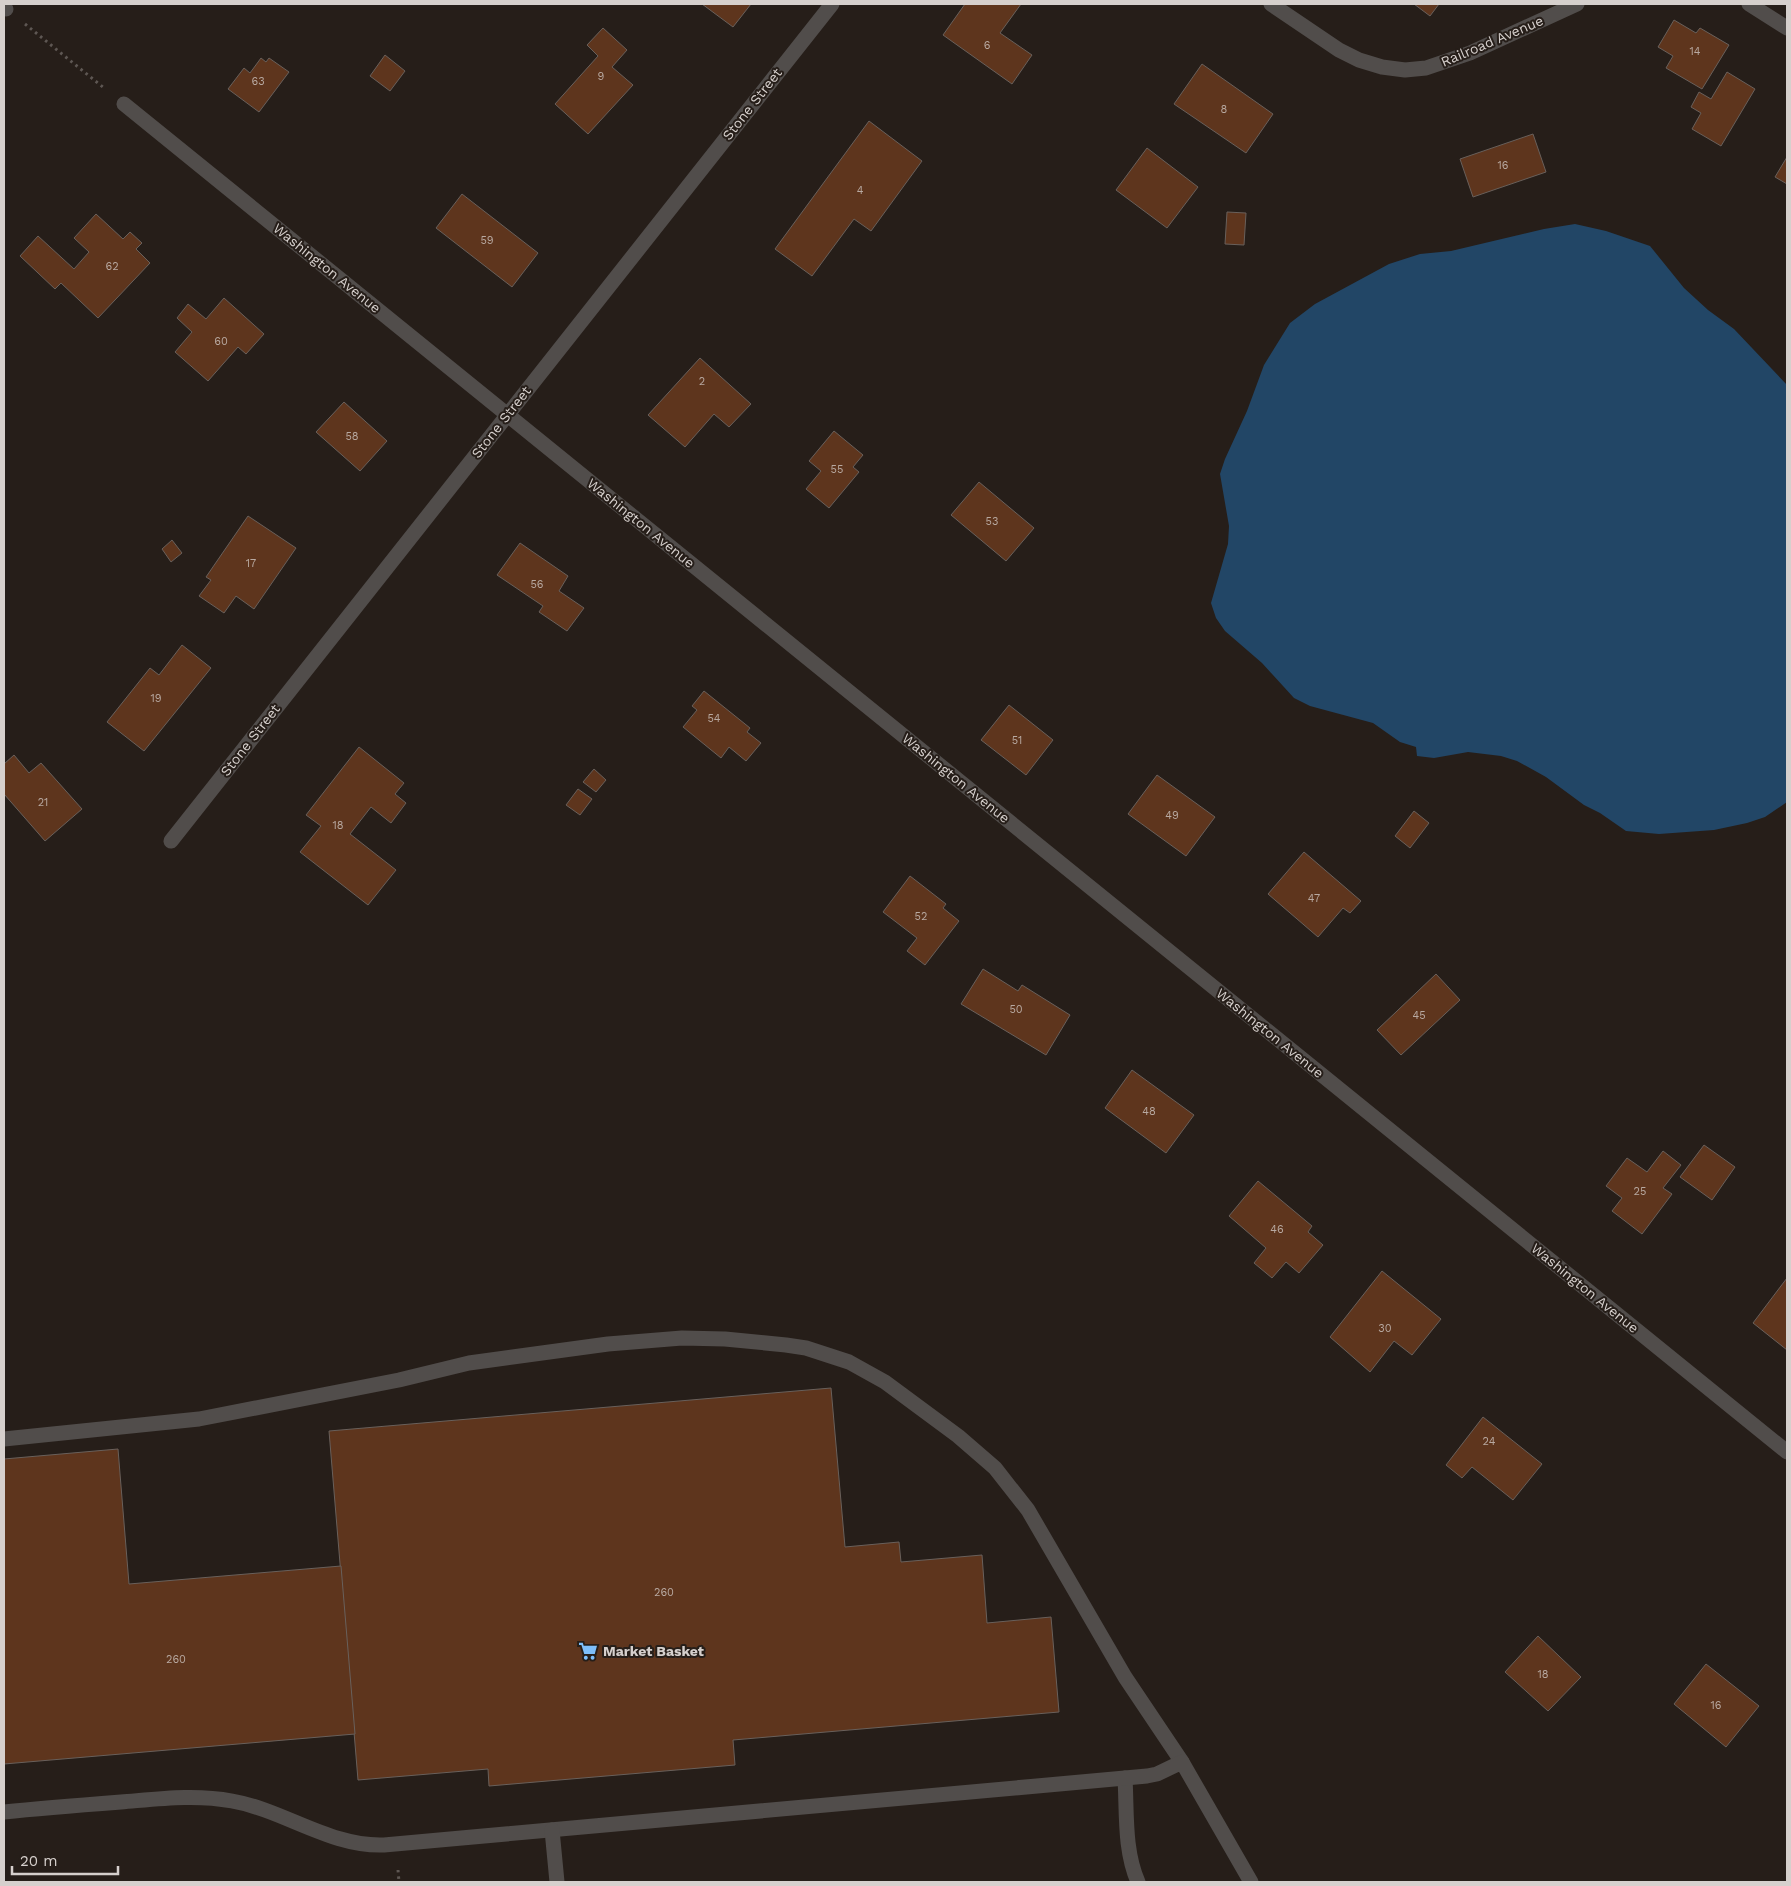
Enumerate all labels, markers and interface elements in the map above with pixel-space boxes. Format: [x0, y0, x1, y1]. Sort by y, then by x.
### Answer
street label: Railroad Avenue [1438, 12, 1546, 70]
house number: 6 [984, 39, 991, 52]
house number: 14 [1689, 45, 1701, 58]
street label: Stone Street [719, 65, 785, 143]
house number: 9 [598, 70, 605, 83]
house number: 63 [251, 75, 265, 88]
house number: 8 [1221, 103, 1228, 116]
house number: 16 [1498, 159, 1509, 172]
house number: 4 [857, 184, 864, 197]
street label: Washington Avenue [270, 220, 384, 316]
house number: 59 [480, 234, 494, 247]
house number: 62 [105, 260, 119, 273]
house number: 60 [214, 335, 228, 348]
house number: 2 [699, 375, 705, 388]
street label: Stone Street [468, 383, 534, 461]
house number: 58 [345, 430, 359, 443]
house number: 55 [831, 463, 843, 476]
street label: Washington Avenue [584, 475, 698, 571]
house number: 53 [986, 515, 998, 528]
house number: 17 [246, 557, 256, 570]
house number: 56 [530, 578, 544, 591]
house number: 19 [150, 692, 162, 705]
street label: Stone Street [217, 701, 283, 779]
house number: 54 [707, 712, 721, 725]
street label: Washington Avenue [899, 730, 1013, 826]
house number: 51 [1012, 734, 1022, 747]
house number: 21 [38, 796, 48, 809]
house number: 49 [1165, 809, 1179, 822]
house number: 18 [332, 819, 344, 832]
house number: 47 [1308, 892, 1320, 905]
house number: 52 [915, 910, 927, 923]
street label: Washington Avenue [1213, 985, 1327, 1081]
house number: 50 [1009, 1003, 1023, 1016]
house number: 45 [1412, 1009, 1426, 1022]
house number: 48 [1142, 1105, 1156, 1118]
house number: 25 [1634, 1185, 1646, 1198]
house number: 46 [1270, 1223, 1284, 1236]
street label: Washington Avenue [1528, 1240, 1642, 1336]
house number: 30 [1378, 1322, 1392, 1335]
house number: 24 [1483, 1435, 1496, 1448]
house number: 260 [654, 1586, 674, 1599]
supermarket icon: Market Basket [577, 1640, 599, 1662]
place label: Market Basket [603, 1643, 704, 1659]
house number: 260 [166, 1653, 186, 1666]
house number: 18 [1537, 1668, 1549, 1681]
house number: 16 [1711, 1699, 1722, 1712]
scale bar [12, 1844, 119, 1876]
text: 20 m [20, 1852, 58, 1870]

